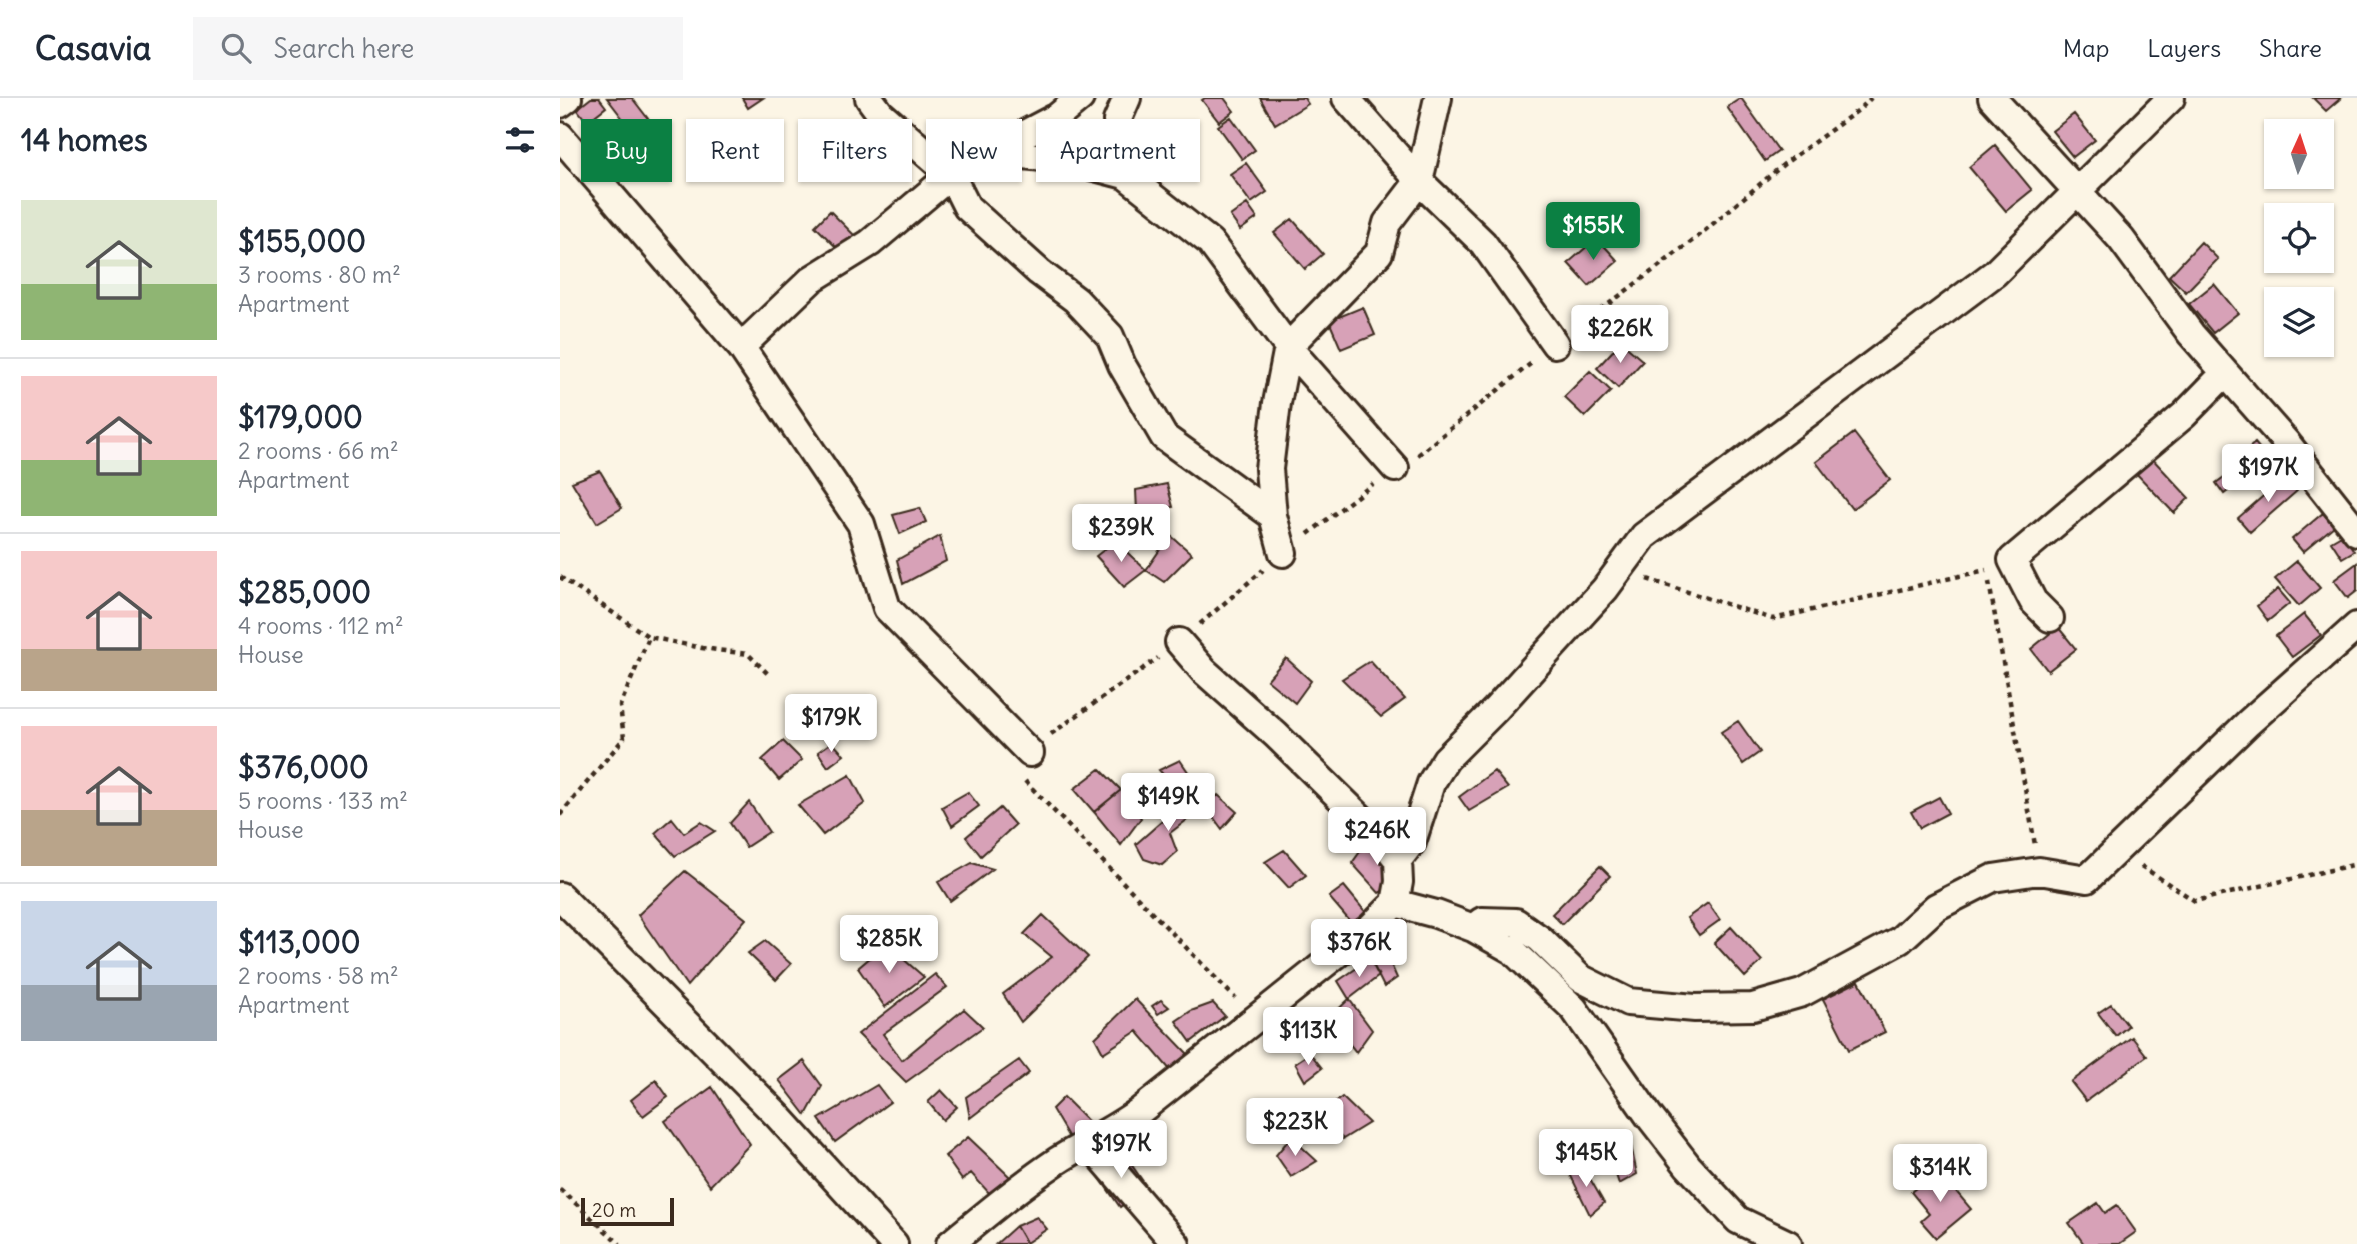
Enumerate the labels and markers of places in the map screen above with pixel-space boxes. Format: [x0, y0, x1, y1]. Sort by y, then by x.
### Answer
pin: $155K [1544, 202, 1642, 262]
pin: $226K [1571, 306, 1669, 365]
pin: $197K [2219, 444, 2317, 504]
pin: $239K [1072, 504, 1170, 564]
pin: $179K [782, 694, 880, 754]
pin: $149K [1119, 774, 1217, 833]
pin: $246K [1328, 808, 1426, 867]
pin: $285K [840, 916, 938, 975]
pin: $376K [1310, 920, 1408, 979]
pin: $113K [1259, 1007, 1357, 1067]
pin: $223K [1246, 1098, 1344, 1158]
pin: $197K [1072, 1121, 1170, 1180]
pin: $145K [1537, 1130, 1635, 1189]
pin: $314K [1891, 1144, 1989, 1204]

